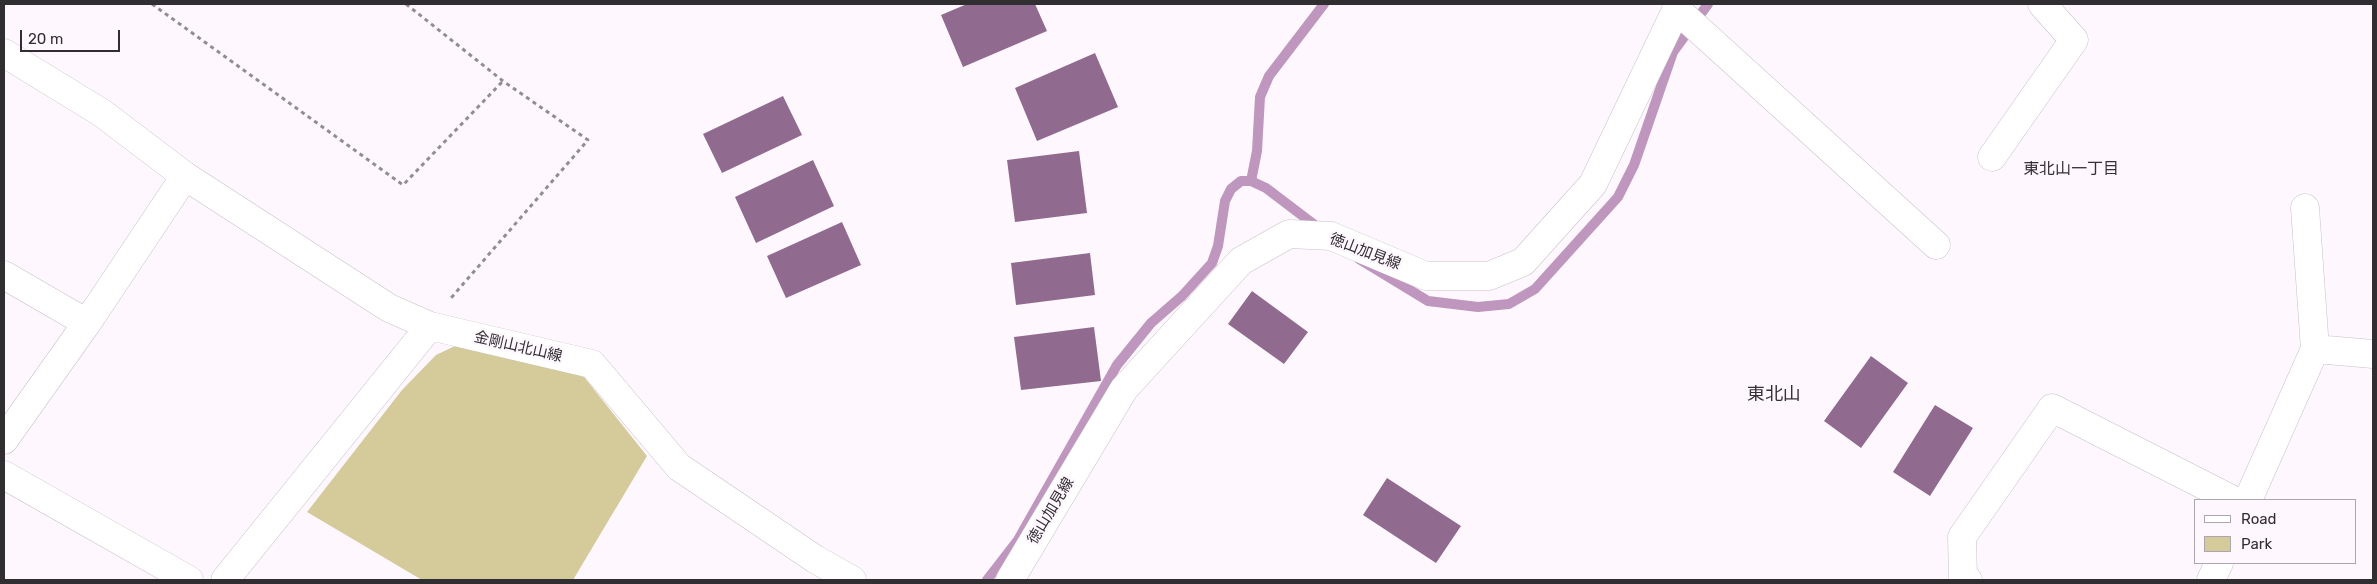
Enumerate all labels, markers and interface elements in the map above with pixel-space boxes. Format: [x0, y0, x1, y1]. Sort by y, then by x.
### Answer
scale bar [22, 20, 122, 52]
text: 20 m [28, 30, 63, 48]
district label: 東北山一丁目 [2023, 159, 2119, 179]
street label: 徳山加見線 [1327, 230, 1403, 274]
street label: 金剛山北山線 [472, 328, 564, 366]
district label: 東北山 [1747, 384, 1801, 406]
street label: 徳山加見線 [1024, 474, 1078, 548]
legend [2194, 499, 2357, 564]
text: Road [2241, 510, 2277, 528]
text: Park [2241, 535, 2272, 553]

